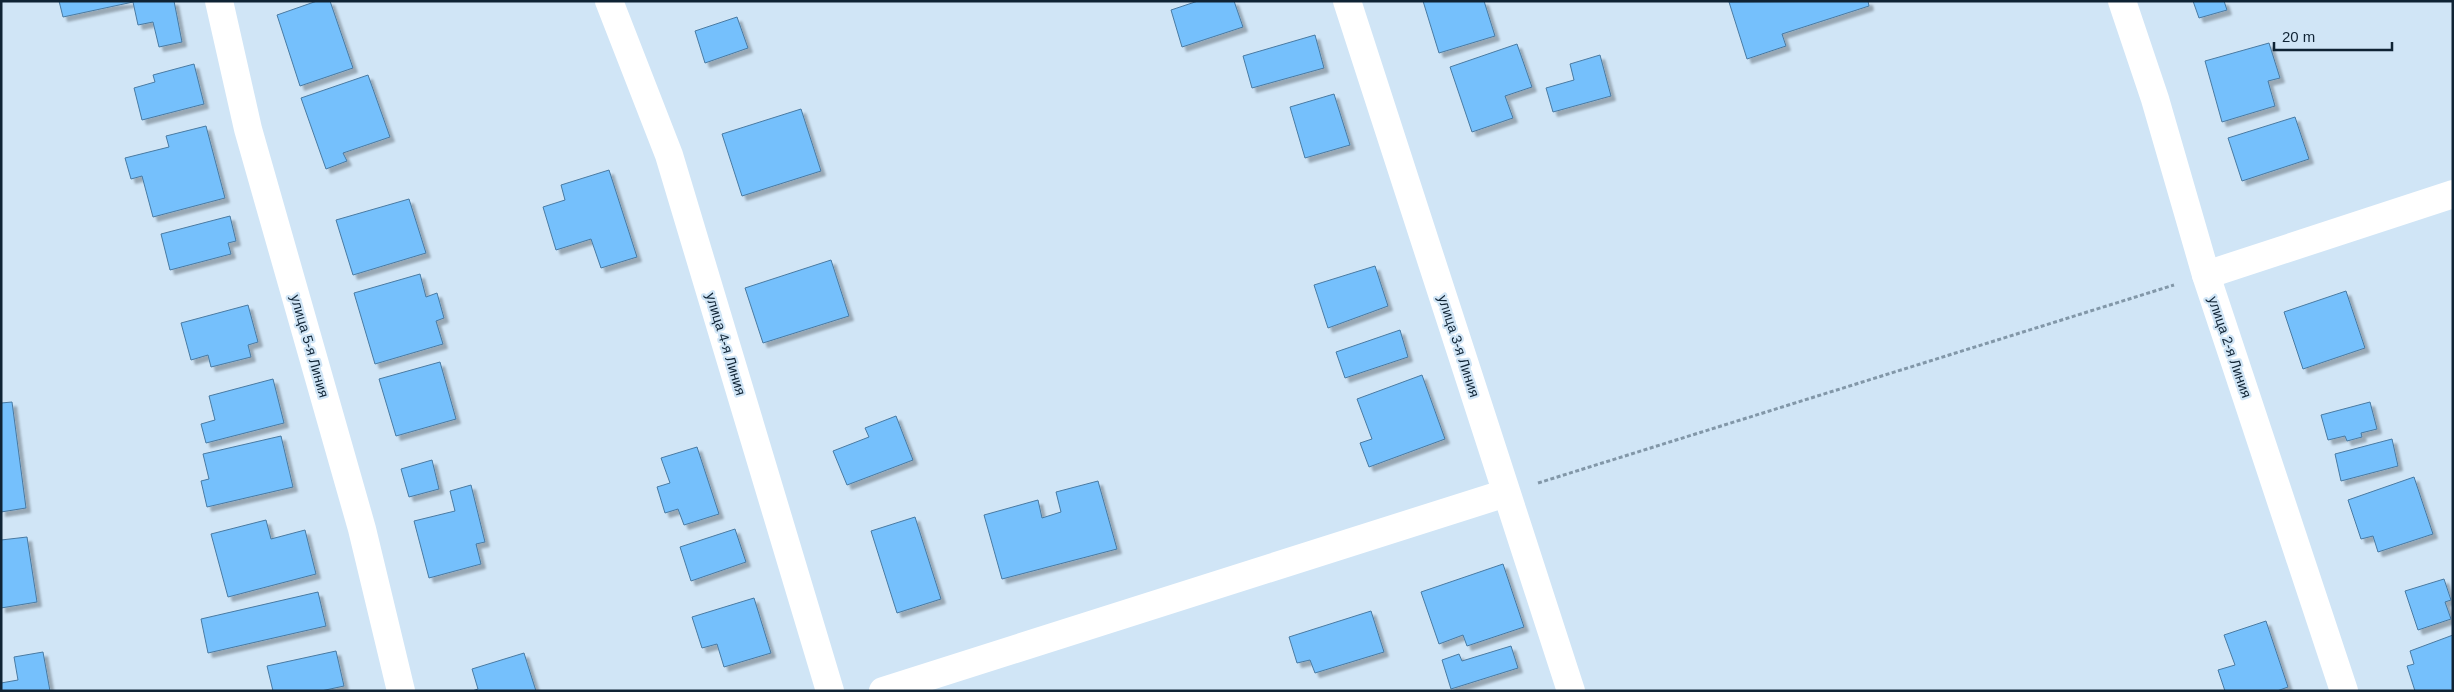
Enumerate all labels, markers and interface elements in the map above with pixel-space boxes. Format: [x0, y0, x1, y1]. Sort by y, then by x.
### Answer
scale bar [2274, 20, 2392, 52]
text: 20 m [2282, 28, 2315, 45]
street label: улица 4-я Линия [703, 291, 749, 397]
street label: улица 5-я Линия [288, 293, 332, 399]
street label: улица 3-я Линия [1435, 293, 1483, 399]
street label: улица 2-я Линия [2205, 294, 2255, 400]

